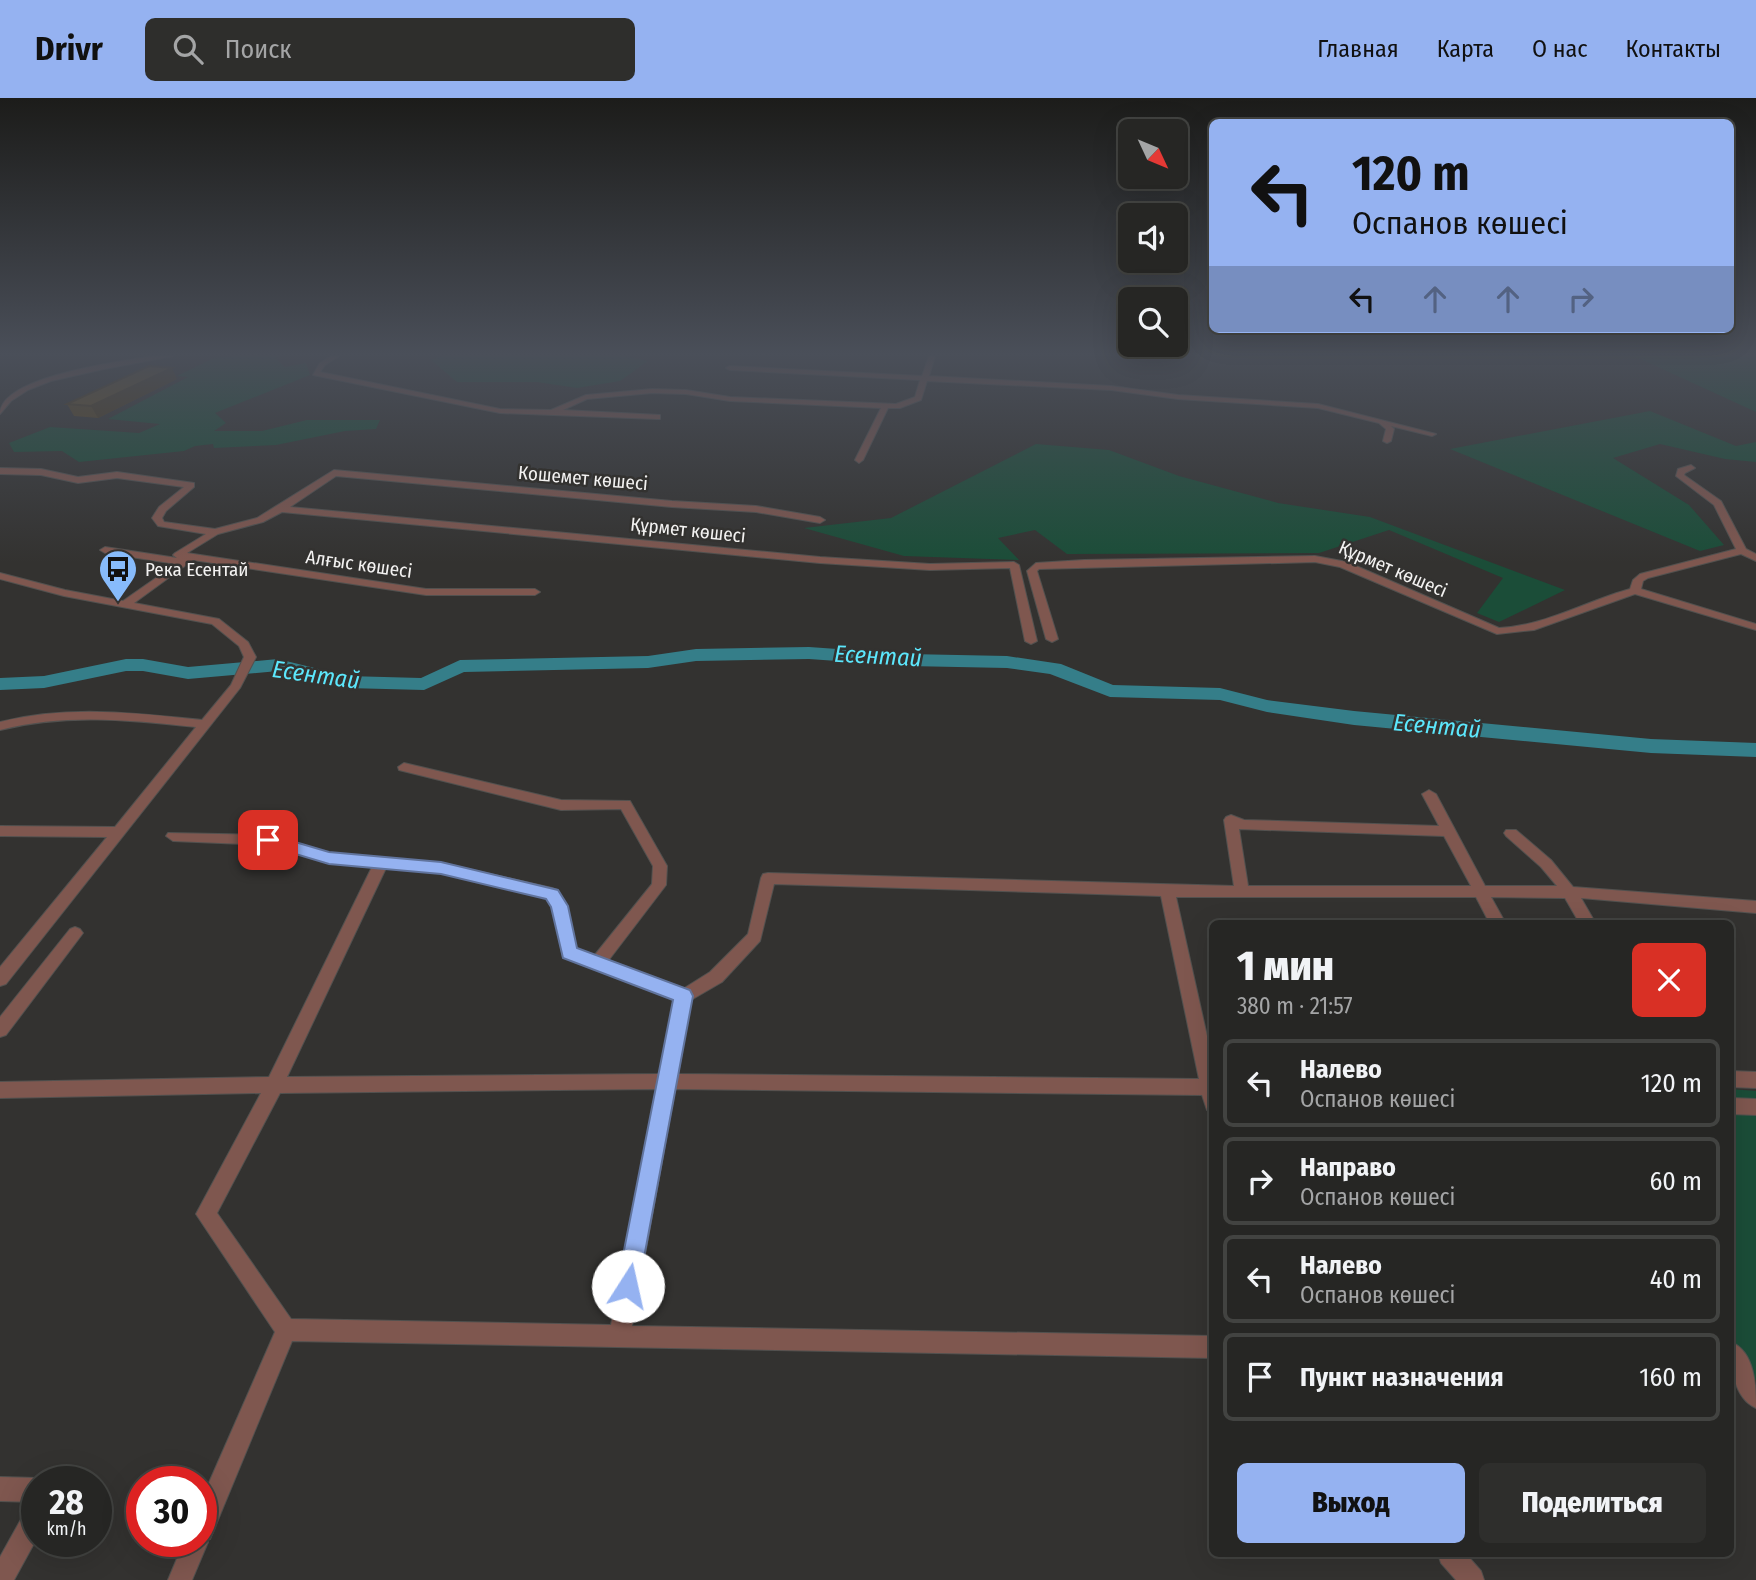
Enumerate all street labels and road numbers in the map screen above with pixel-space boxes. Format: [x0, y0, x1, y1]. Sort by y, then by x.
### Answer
street label: Кошемет көшесі [517, 461, 649, 495]
street label: Құрмет көшесі [629, 513, 747, 547]
street label: Құрмет көшесі [1335, 536, 1451, 602]
street label: Алғыс көшесі [304, 545, 414, 583]

